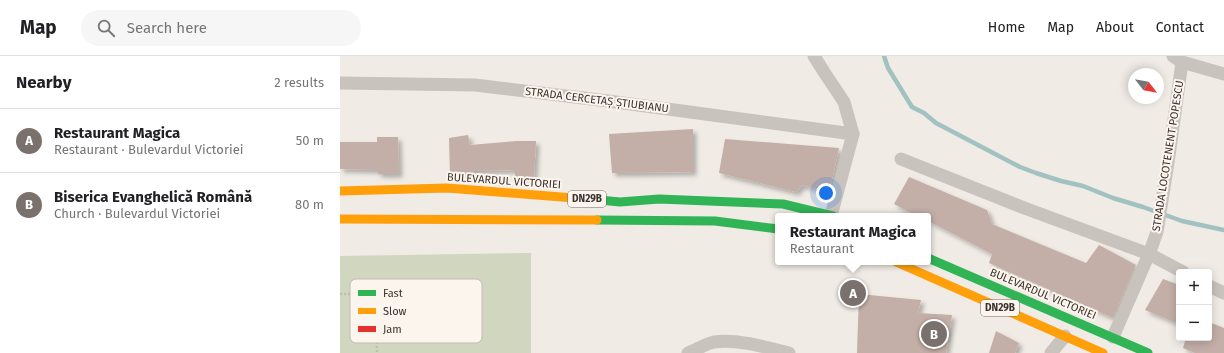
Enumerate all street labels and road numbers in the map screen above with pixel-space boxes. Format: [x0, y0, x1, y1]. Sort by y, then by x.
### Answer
street label: STRADA LOCOTENENT POPESCU [1150, 79, 1186, 233]
street label: STRADA CERCETAȘ ȘTIUBIANU [524, 85, 670, 115]
street label: BULEVARDUL VICTORIEI [446, 171, 562, 191]
road number: DN29B [568, 191, 606, 207]
street label: BULEVARDUL VICTORIEI [988, 266, 1098, 322]
road number: DN29B [981, 300, 1019, 316]

